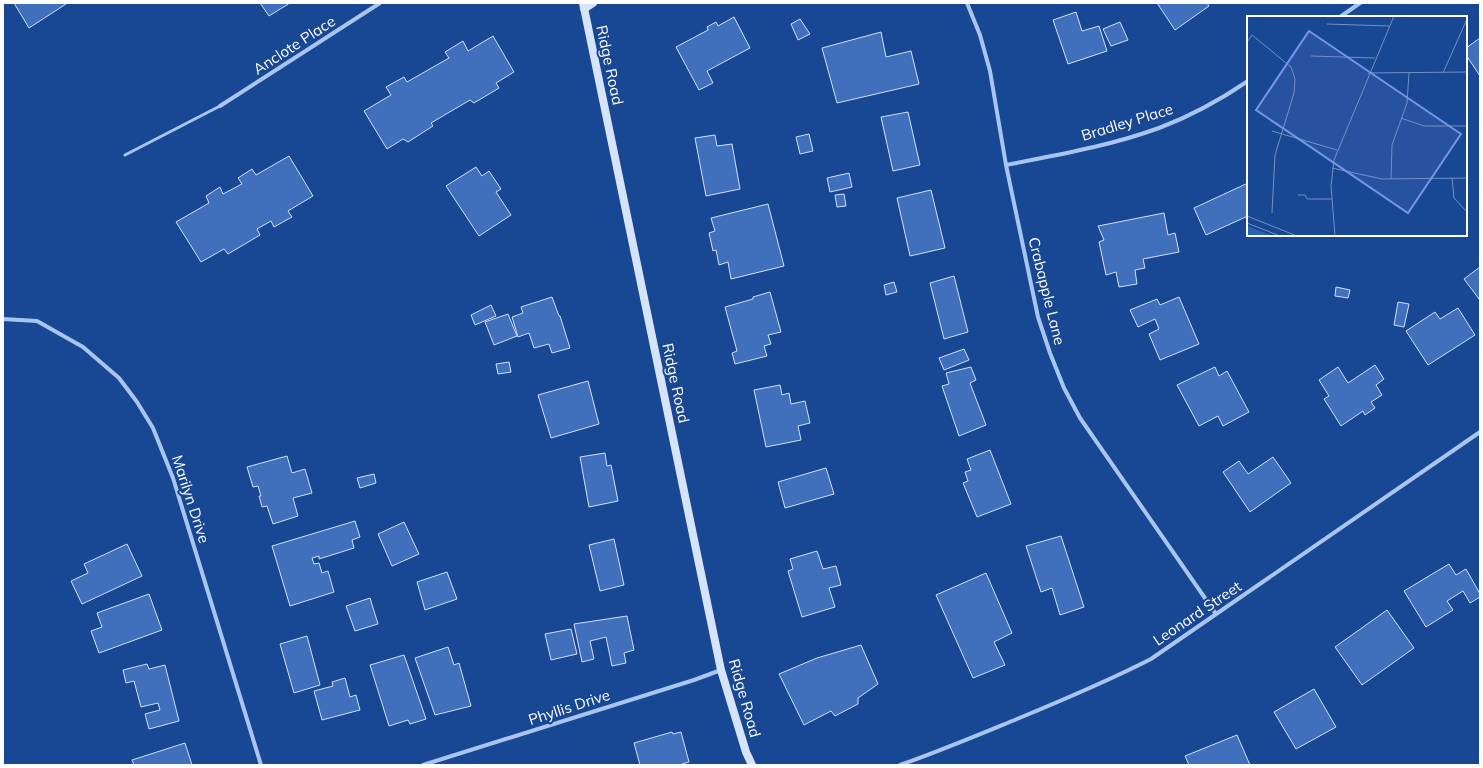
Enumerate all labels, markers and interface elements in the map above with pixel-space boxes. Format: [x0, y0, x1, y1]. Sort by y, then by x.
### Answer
street label: Anclote Place [249, 11, 339, 79]
inset map [1247, 16, 1467, 236]
street label: Ridge Road [592, 23, 628, 107]
street label: Bradley Place [1079, 99, 1175, 145]
street label: Crabapple Lane [1024, 235, 1070, 347]
street label: Ridge Road [658, 341, 694, 425]
street label: Marilyn Drive [168, 453, 214, 545]
street label: Leonard Street [1149, 577, 1245, 649]
street label: Ridge Road [725, 657, 765, 739]
street label: Phyllis Drive [526, 685, 612, 729]

